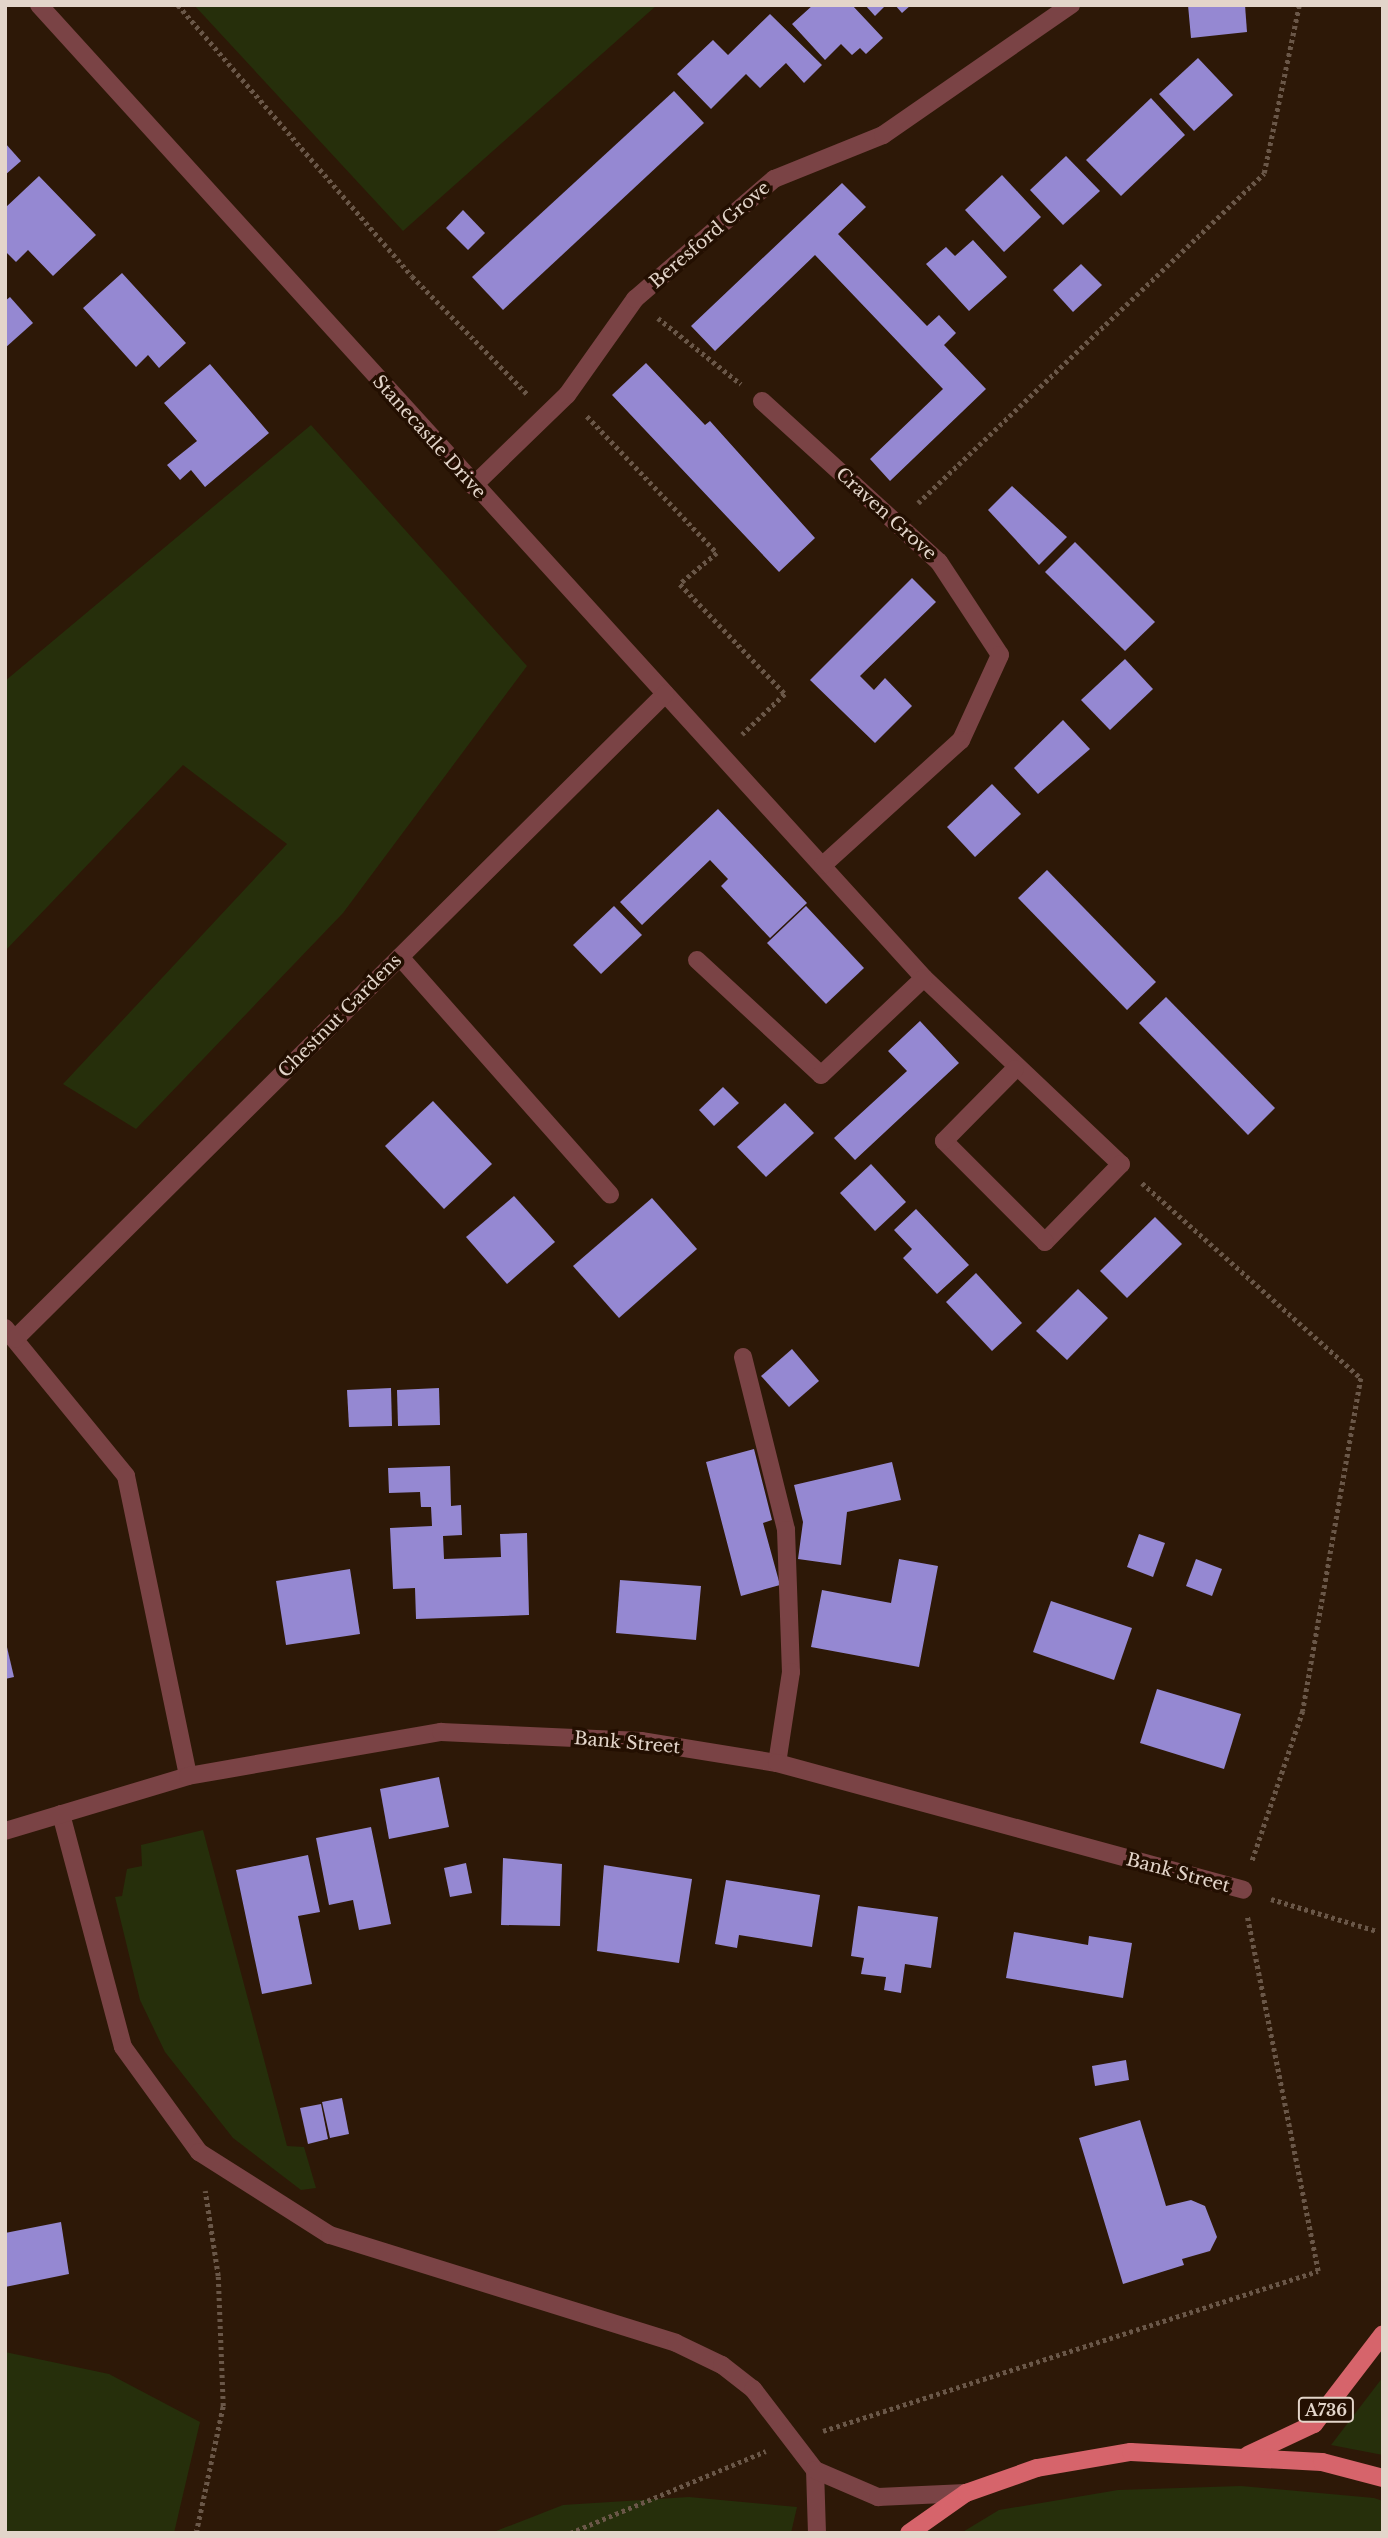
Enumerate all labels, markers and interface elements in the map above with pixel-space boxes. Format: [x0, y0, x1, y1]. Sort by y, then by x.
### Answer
street label: Beresford Grove [646, 177, 774, 293]
street label: Stanecastle Drive [368, 371, 490, 503]
street label: Craven Grove [831, 463, 941, 565]
street label: Chestnut Gardens [274, 950, 406, 1082]
street label: Bank Street [573, 1728, 681, 1758]
street label: Bank Street [1124, 1849, 1232, 1897]
road number: A736 [1296, 2398, 1356, 2422]

